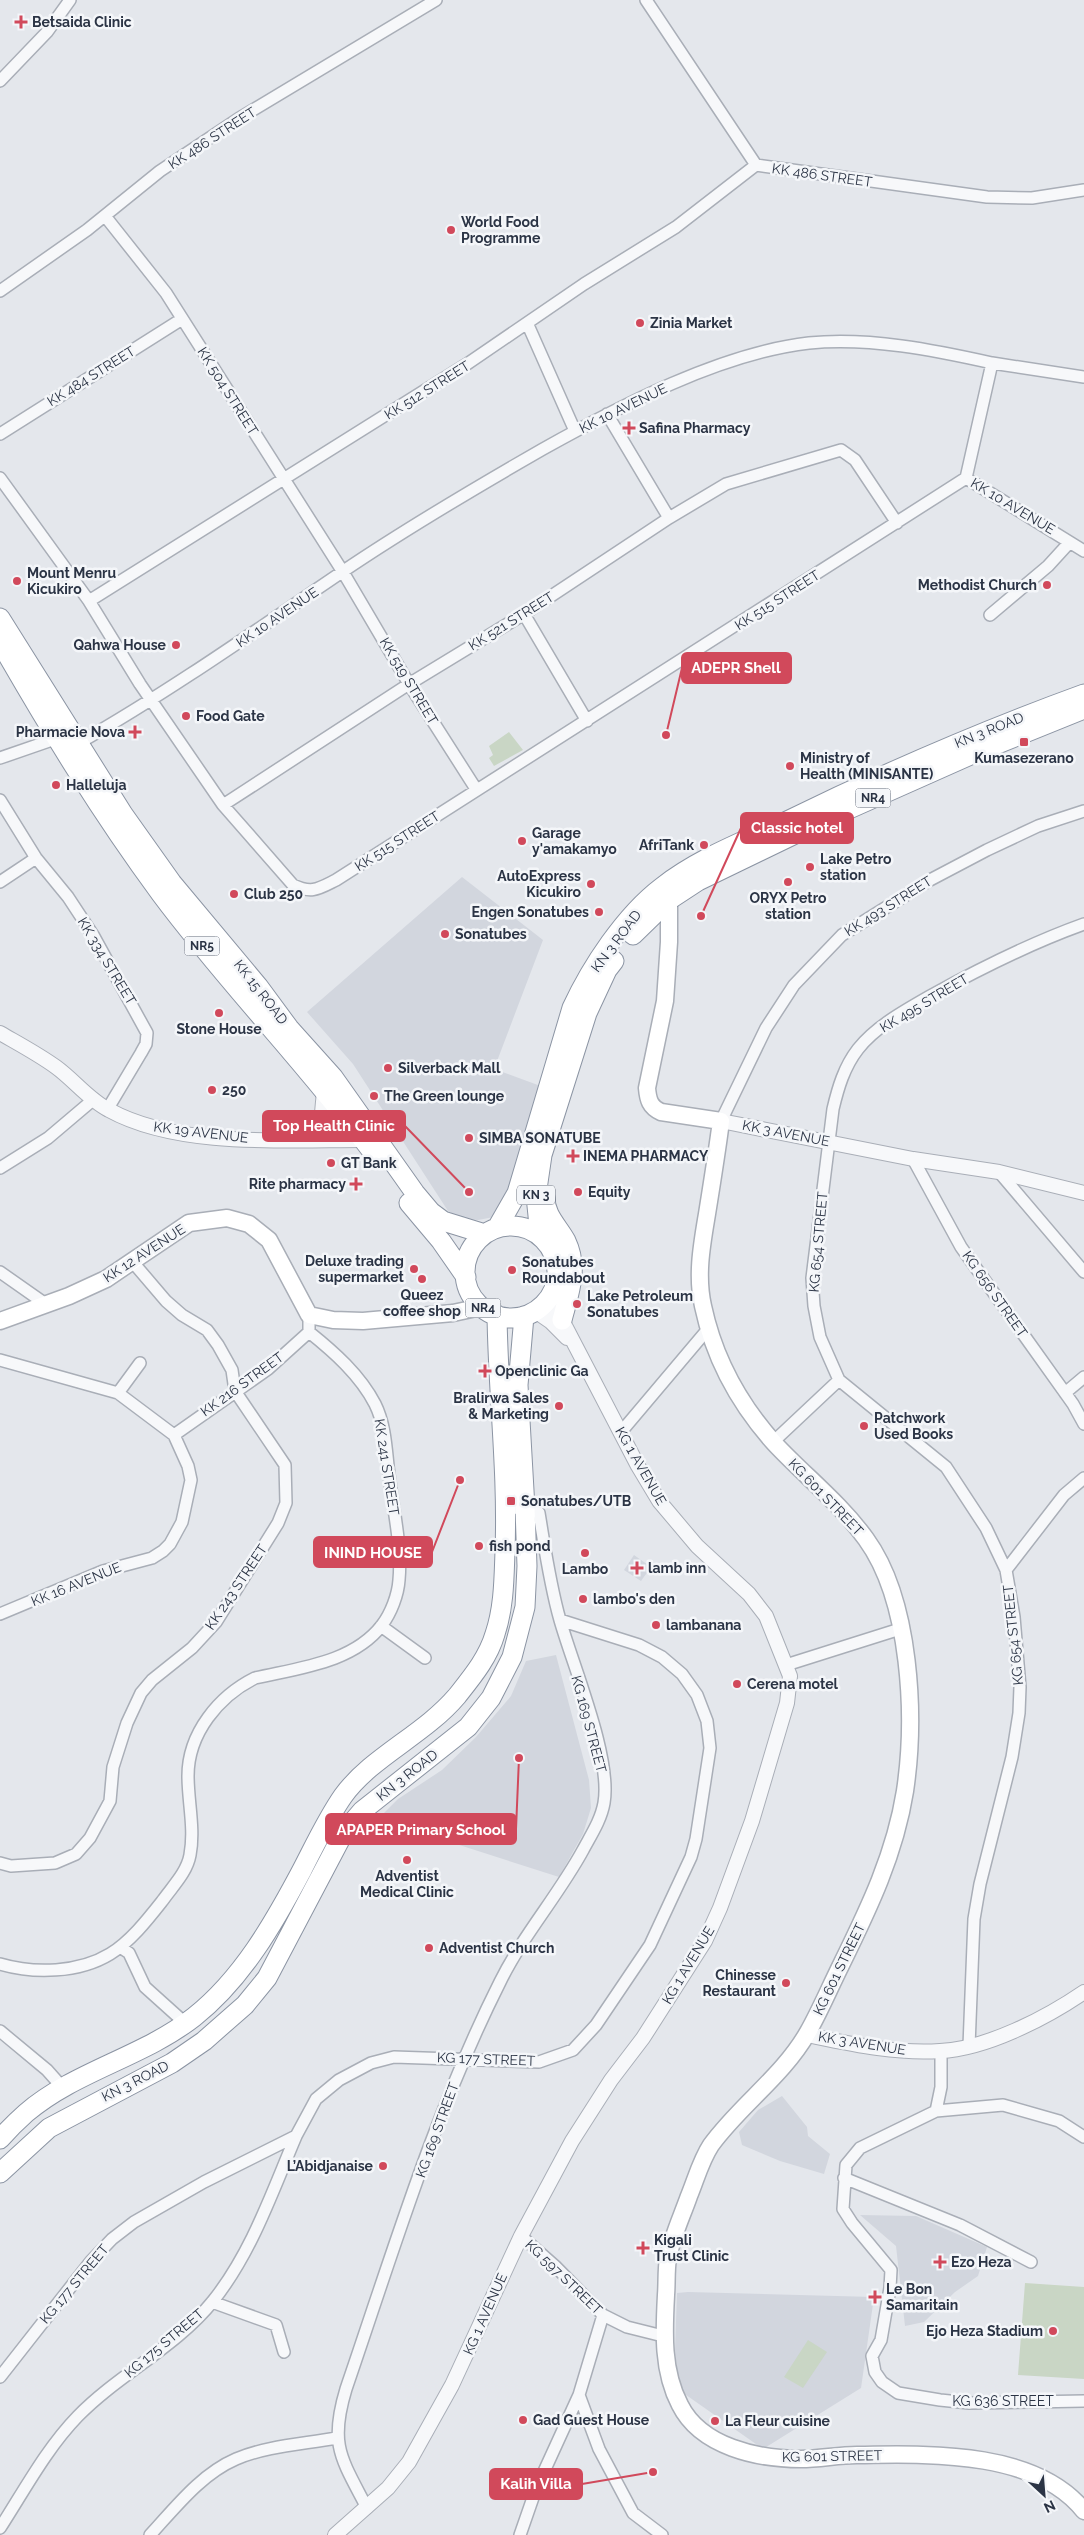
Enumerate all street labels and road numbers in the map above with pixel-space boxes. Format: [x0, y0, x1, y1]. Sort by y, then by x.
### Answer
street label: KK 486 STREET [165, 104, 259, 172]
street label: KK 486 STREET [771, 160, 874, 190]
street label: KK 484 STREET [44, 342, 138, 409]
street label: KK 504 STREET [195, 344, 262, 438]
street label: KK 512 STREET [381, 357, 473, 423]
street label: KK 10 AVENUE [576, 380, 670, 436]
street label: KK 10 AVENUE [968, 475, 1058, 537]
street label: KK 515 STREET [732, 566, 823, 633]
street label: KK 10 AVENUE [233, 584, 321, 650]
street label: KK 521 STREET [465, 588, 557, 654]
street label: KK 519 STREET [377, 635, 441, 728]
street label: KN 3 ROAD [952, 709, 1026, 751]
road number: NR4 [856, 788, 890, 808]
street label: KK 515 STREET [352, 807, 443, 874]
street label: KK 493 STREET [841, 872, 935, 939]
street label: KN 3 ROAD [588, 907, 644, 975]
street label: KK 334 STREET [75, 914, 140, 1008]
road number: NR5 [184, 936, 220, 956]
street label: KK 15 ROAD [231, 957, 291, 1027]
street label: KK 495 STREET [877, 970, 971, 1036]
street label: KK 3 AVENUE [741, 1117, 831, 1149]
street label: KK 19 AVENUE [153, 1118, 249, 1146]
road number: KN 3 [517, 1186, 555, 1204]
street label: KG 654 STREET [806, 1191, 830, 1293]
street label: KK 12 AVENUE [100, 1221, 188, 1285]
street label: KG 656 STREET [959, 1248, 1031, 1341]
road number: NR4 [466, 1299, 500, 1318]
street label: KK 216 STREET [197, 1348, 287, 1419]
street label: KK 241 STREET [371, 1418, 403, 1517]
street label: KG 1 AVENUE [612, 1424, 670, 1508]
street label: KG 601 STREET [785, 1455, 867, 1539]
street label: KK 243 STREET [202, 1541, 271, 1633]
street label: KK 16 AVENUE [29, 1559, 123, 1609]
street label: KG 654 STREET [1000, 1583, 1026, 1686]
street label: KG 169 STREET [568, 1674, 610, 1775]
street label: KN 3 ROAD [373, 1746, 441, 1804]
street label: KG 601 STREET [810, 1920, 868, 2018]
street label: KG 1 AVENUE [659, 1923, 717, 2007]
street label: KK 3 AVENUE [817, 2028, 907, 2058]
street label: KG 177 STREET [437, 2049, 536, 2069]
street label: KN 3 ROAD [99, 2057, 171, 2105]
street label: KG 169 STREET [412, 2080, 462, 2180]
street label: KG 597 STREET [522, 2236, 606, 2318]
street label: KG 177 STREET [36, 2241, 112, 2327]
street label: KG 1 AVENUE [460, 2271, 510, 2357]
street label: KG 175 STREET [121, 2305, 207, 2381]
street label: KG 636 STREET [952, 2393, 1054, 2409]
street label: KG 601 STREET [782, 2447, 883, 2465]

